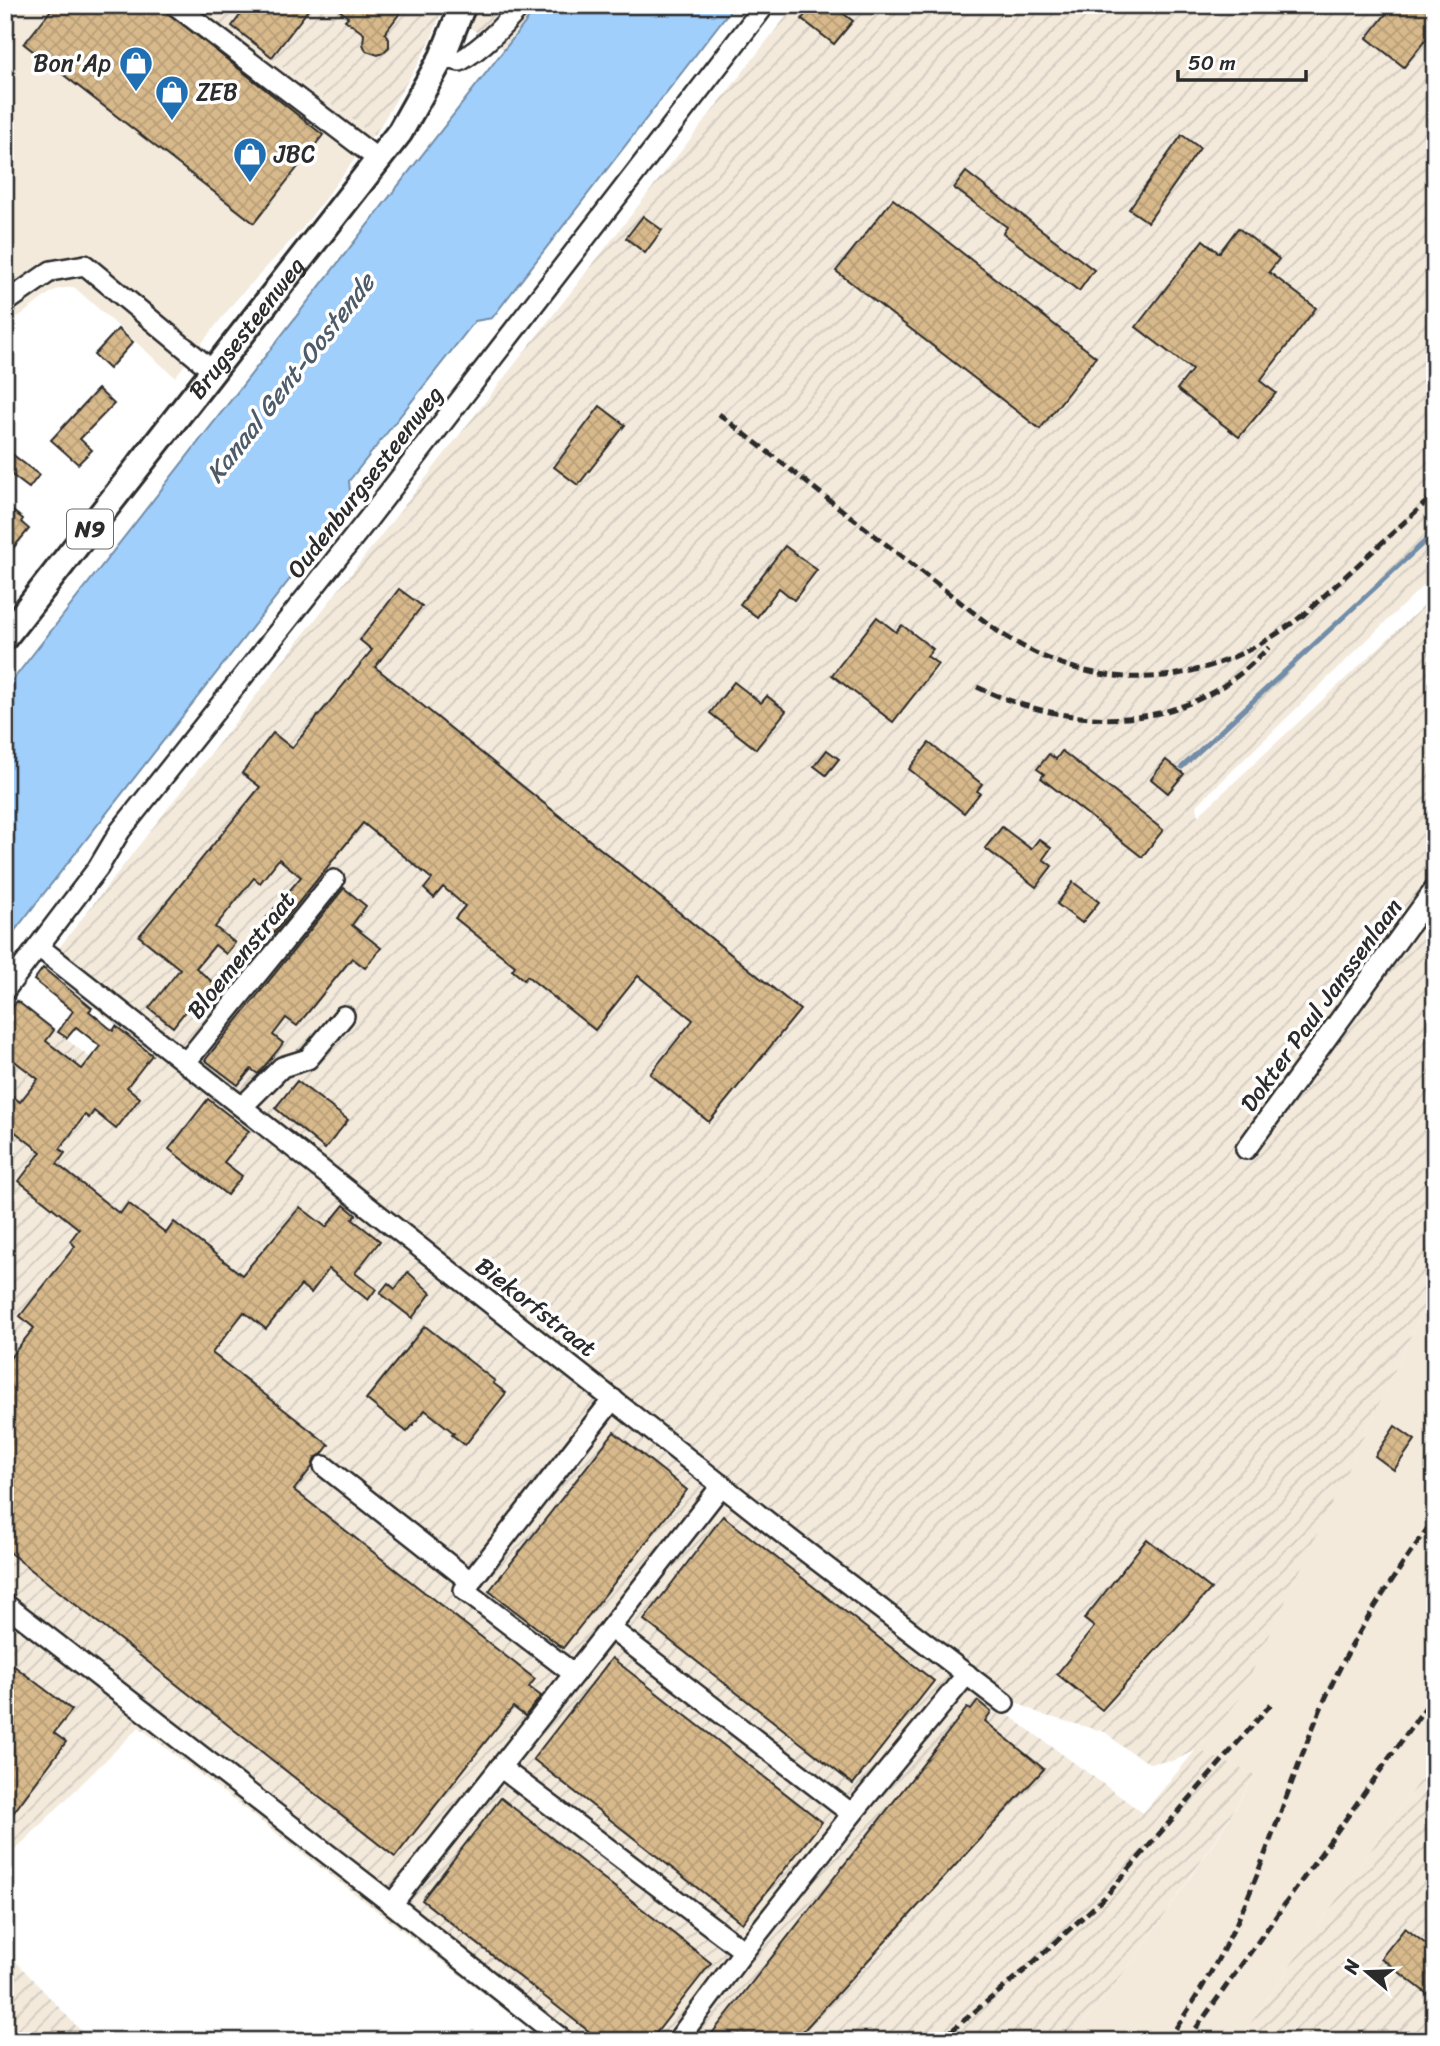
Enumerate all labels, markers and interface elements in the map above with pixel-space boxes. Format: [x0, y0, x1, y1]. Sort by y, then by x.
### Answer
scale bar [1178, 38, 1305, 82]
place label: Bon'Ap [33, 42, 111, 84]
shop icon: Bon'Ap [117, 44, 155, 93]
text: 50 m [1188, 44, 1236, 82]
place label: ZEB [196, 71, 238, 113]
shop icon: ZEB [153, 73, 191, 122]
place label: JBC [273, 133, 315, 175]
shop icon: JBC [231, 135, 269, 184]
street label: Brugsesteenweg [177, 248, 316, 409]
water label: Kanaal Gent-Oostende [193, 261, 389, 493]
street label: Oudenburgsesteenweg [276, 376, 454, 588]
road number: N9 [67, 509, 113, 548]
street label: Bloemenstraat [176, 881, 306, 1029]
street label: Dokter Paul Janssenlaan [1229, 889, 1413, 1121]
street label: Biekorfstraat [466, 1246, 606, 1368]
north arrow [1332, 1938, 1402, 2008]
text: N [1333, 1954, 1369, 1979]

